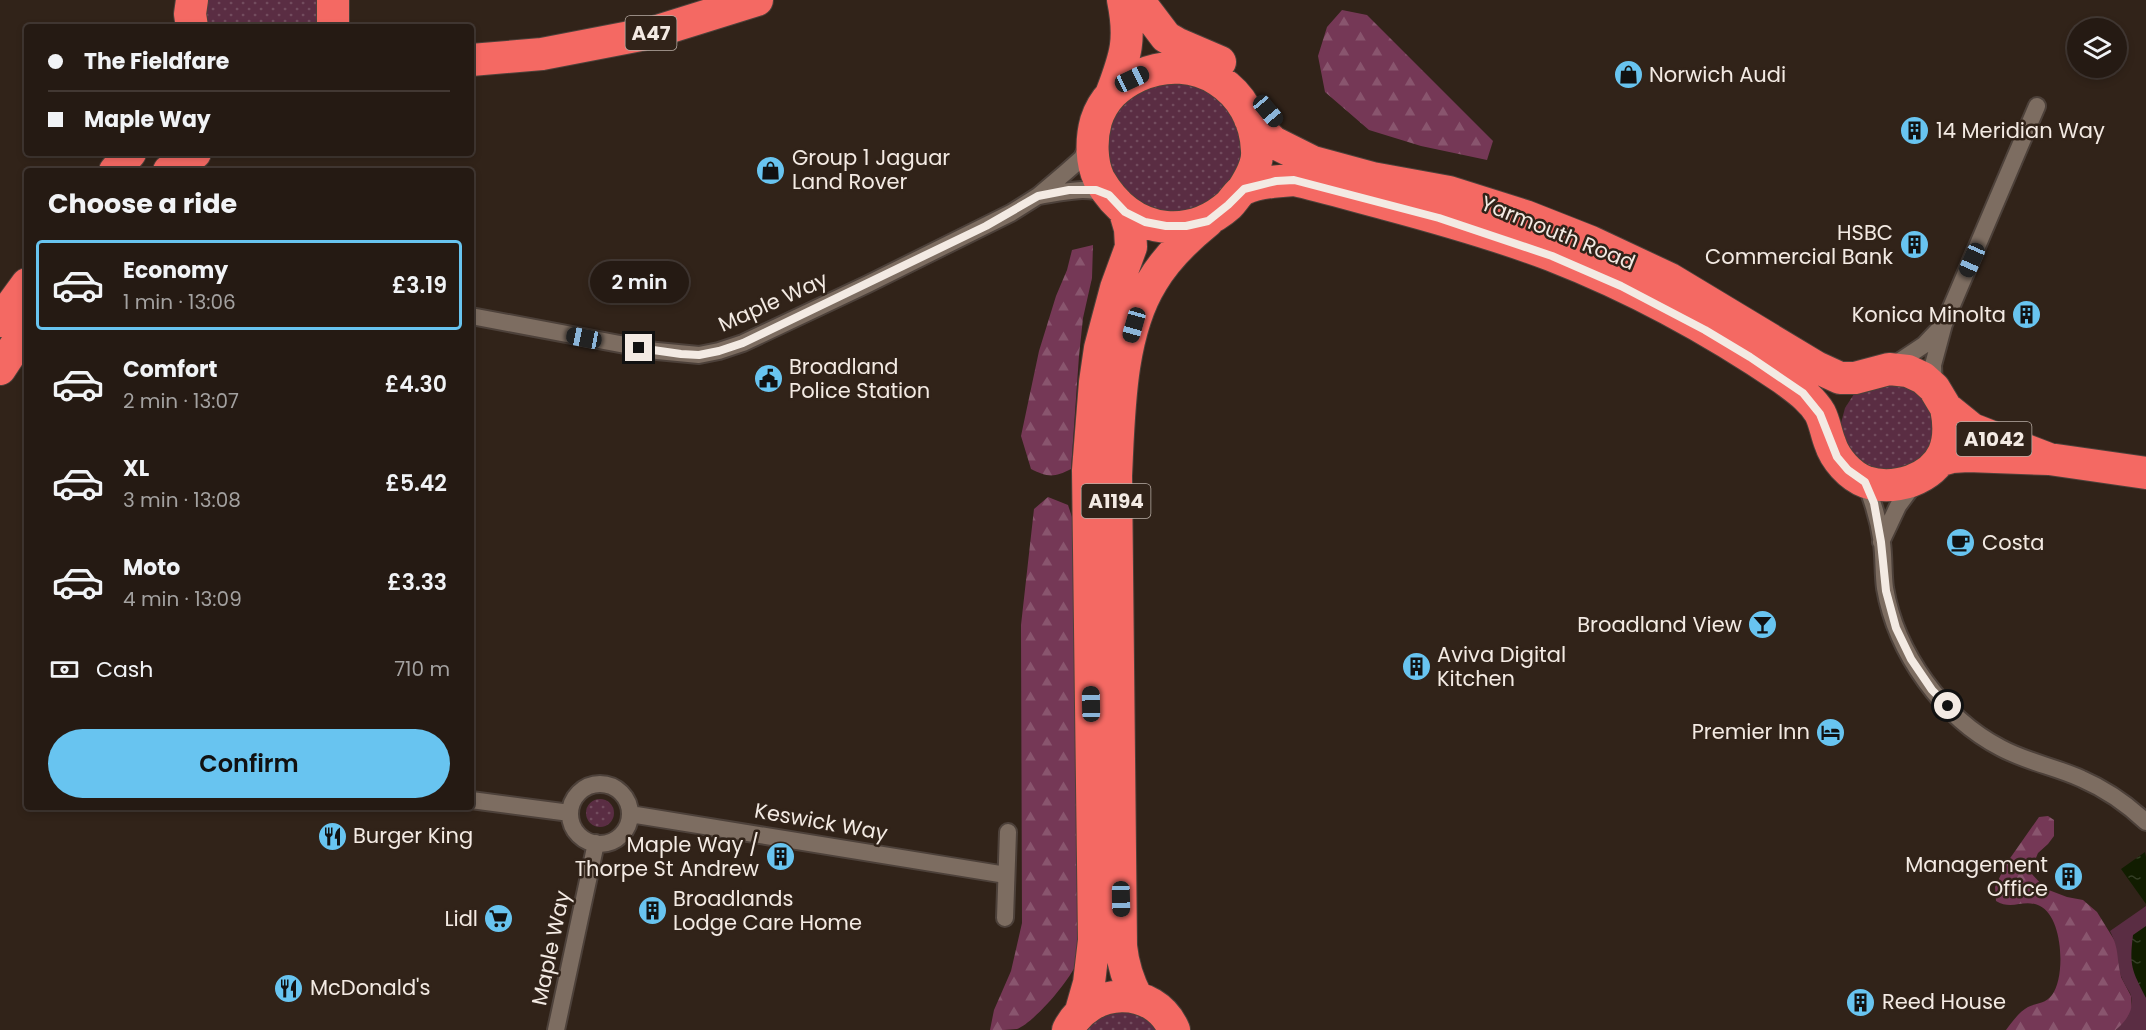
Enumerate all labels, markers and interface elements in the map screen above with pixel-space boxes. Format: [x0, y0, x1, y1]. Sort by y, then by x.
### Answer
road number: A47 [626, 16, 676, 50]
map controls [2067, 18, 2127, 78]
button: layers [2067, 18, 2127, 78]
text: The Fieldfare [84, 46, 229, 77]
shop icon: Norwich Audi [1612, 59, 1644, 91]
place label: Norwich Audi [1649, 60, 1786, 89]
car [1112, 63, 1152, 95]
car [1250, 91, 1286, 131]
text: Maple Way [84, 104, 211, 135]
building icon: 14 Meridian Way [1899, 115, 1931, 147]
place label: 14 Meridian Way [1936, 116, 2105, 145]
place label: Group 1 Jaguar Land Rover [792, 143, 950, 196]
shop icon: Group 1 Jaguar Land Rover [755, 154, 787, 186]
text: Choose a ride [48, 185, 237, 222]
street label: Yarmouth Road [1477, 188, 1640, 277]
place label: HSBC Commercial Bank [1705, 218, 1893, 271]
building icon: HSBC Commercial Bank [1898, 229, 1930, 261]
car [1956, 240, 1988, 280]
text: Economy [123, 255, 228, 286]
icon: car [51, 258, 105, 312]
callout: 2 min [590, 261, 688, 303]
street label: Maple Way [714, 264, 832, 339]
text: 2 min [612, 268, 667, 296]
text: £3.19 [392, 270, 447, 301]
text: 1 min · 13:06 [123, 288, 236, 316]
building icon: Konica Minolta [2011, 299, 2043, 331]
place label: Konica Minolta [1852, 300, 2006, 329]
car [1120, 305, 1148, 345]
car [565, 326, 603, 350]
route end [625, 334, 652, 361]
place label: Broadland Police Station [789, 352, 930, 405]
text: Comfort [123, 354, 217, 385]
icon: car [51, 357, 105, 411]
public building icon: Broadland Police Station [752, 363, 784, 395]
text: £4.30 [385, 369, 447, 400]
text: 2 min · 13:07 [123, 387, 239, 415]
road number: A1042 [1956, 422, 2032, 456]
text: XL [123, 453, 149, 484]
icon: car [51, 456, 105, 510]
text: £5.42 [386, 468, 447, 499]
road number: A1194 [1082, 484, 1150, 518]
text: 3 min · 13:08 [123, 486, 241, 514]
cafe icon: Costa [1945, 527, 1977, 559]
place label: Costa [1982, 528, 2044, 557]
text: Moto [123, 552, 180, 583]
icon: car [51, 555, 105, 609]
text: £3.33 [387, 567, 447, 598]
text: 4 min · 13:09 [123, 585, 242, 613]
bar icon: Broadland View [1747, 609, 1779, 641]
place label: Broadland View [1577, 610, 1742, 639]
place label: Aviva Digital Kitchen [1437, 640, 1566, 693]
building icon: Aviva Digital Kitchen [1400, 651, 1432, 683]
icon: cash [48, 653, 81, 686]
text: Cash [96, 654, 153, 685]
text: 710 m [394, 655, 450, 683]
car [1082, 686, 1100, 722]
route start [1934, 692, 1961, 719]
hotel icon: Premier Inn [1815, 716, 1847, 748]
place label: Premier Inn [1692, 717, 1810, 746]
button: Confirm [48, 729, 450, 798]
street label: Keswick Way [752, 796, 890, 848]
restaurant icon: Burger King [316, 820, 348, 852]
place label: Burger King [353, 821, 473, 850]
place label: Maple Way / Thorpe St Andrew [575, 830, 759, 883]
building icon: Maple Way / Thorpe St Andrew [764, 841, 796, 873]
place label: Management Office [1905, 850, 2048, 903]
building icon: Management Office [2053, 861, 2085, 893]
car [1112, 881, 1130, 917]
place label: Broadlands Lodge Care Home [673, 884, 862, 937]
street label: Maple Way [524, 888, 577, 1008]
building icon: Broadlands Lodge Care Home [636, 895, 668, 927]
supermarket icon: Lidl [483, 903, 515, 935]
place label: Lidl [444, 904, 478, 933]
restaurant icon: McDonald's [273, 972, 305, 1004]
place label: McDonald's [310, 973, 430, 1002]
building icon: Reed House [1845, 986, 1877, 1018]
place label: Reed House [1882, 987, 2006, 1016]

